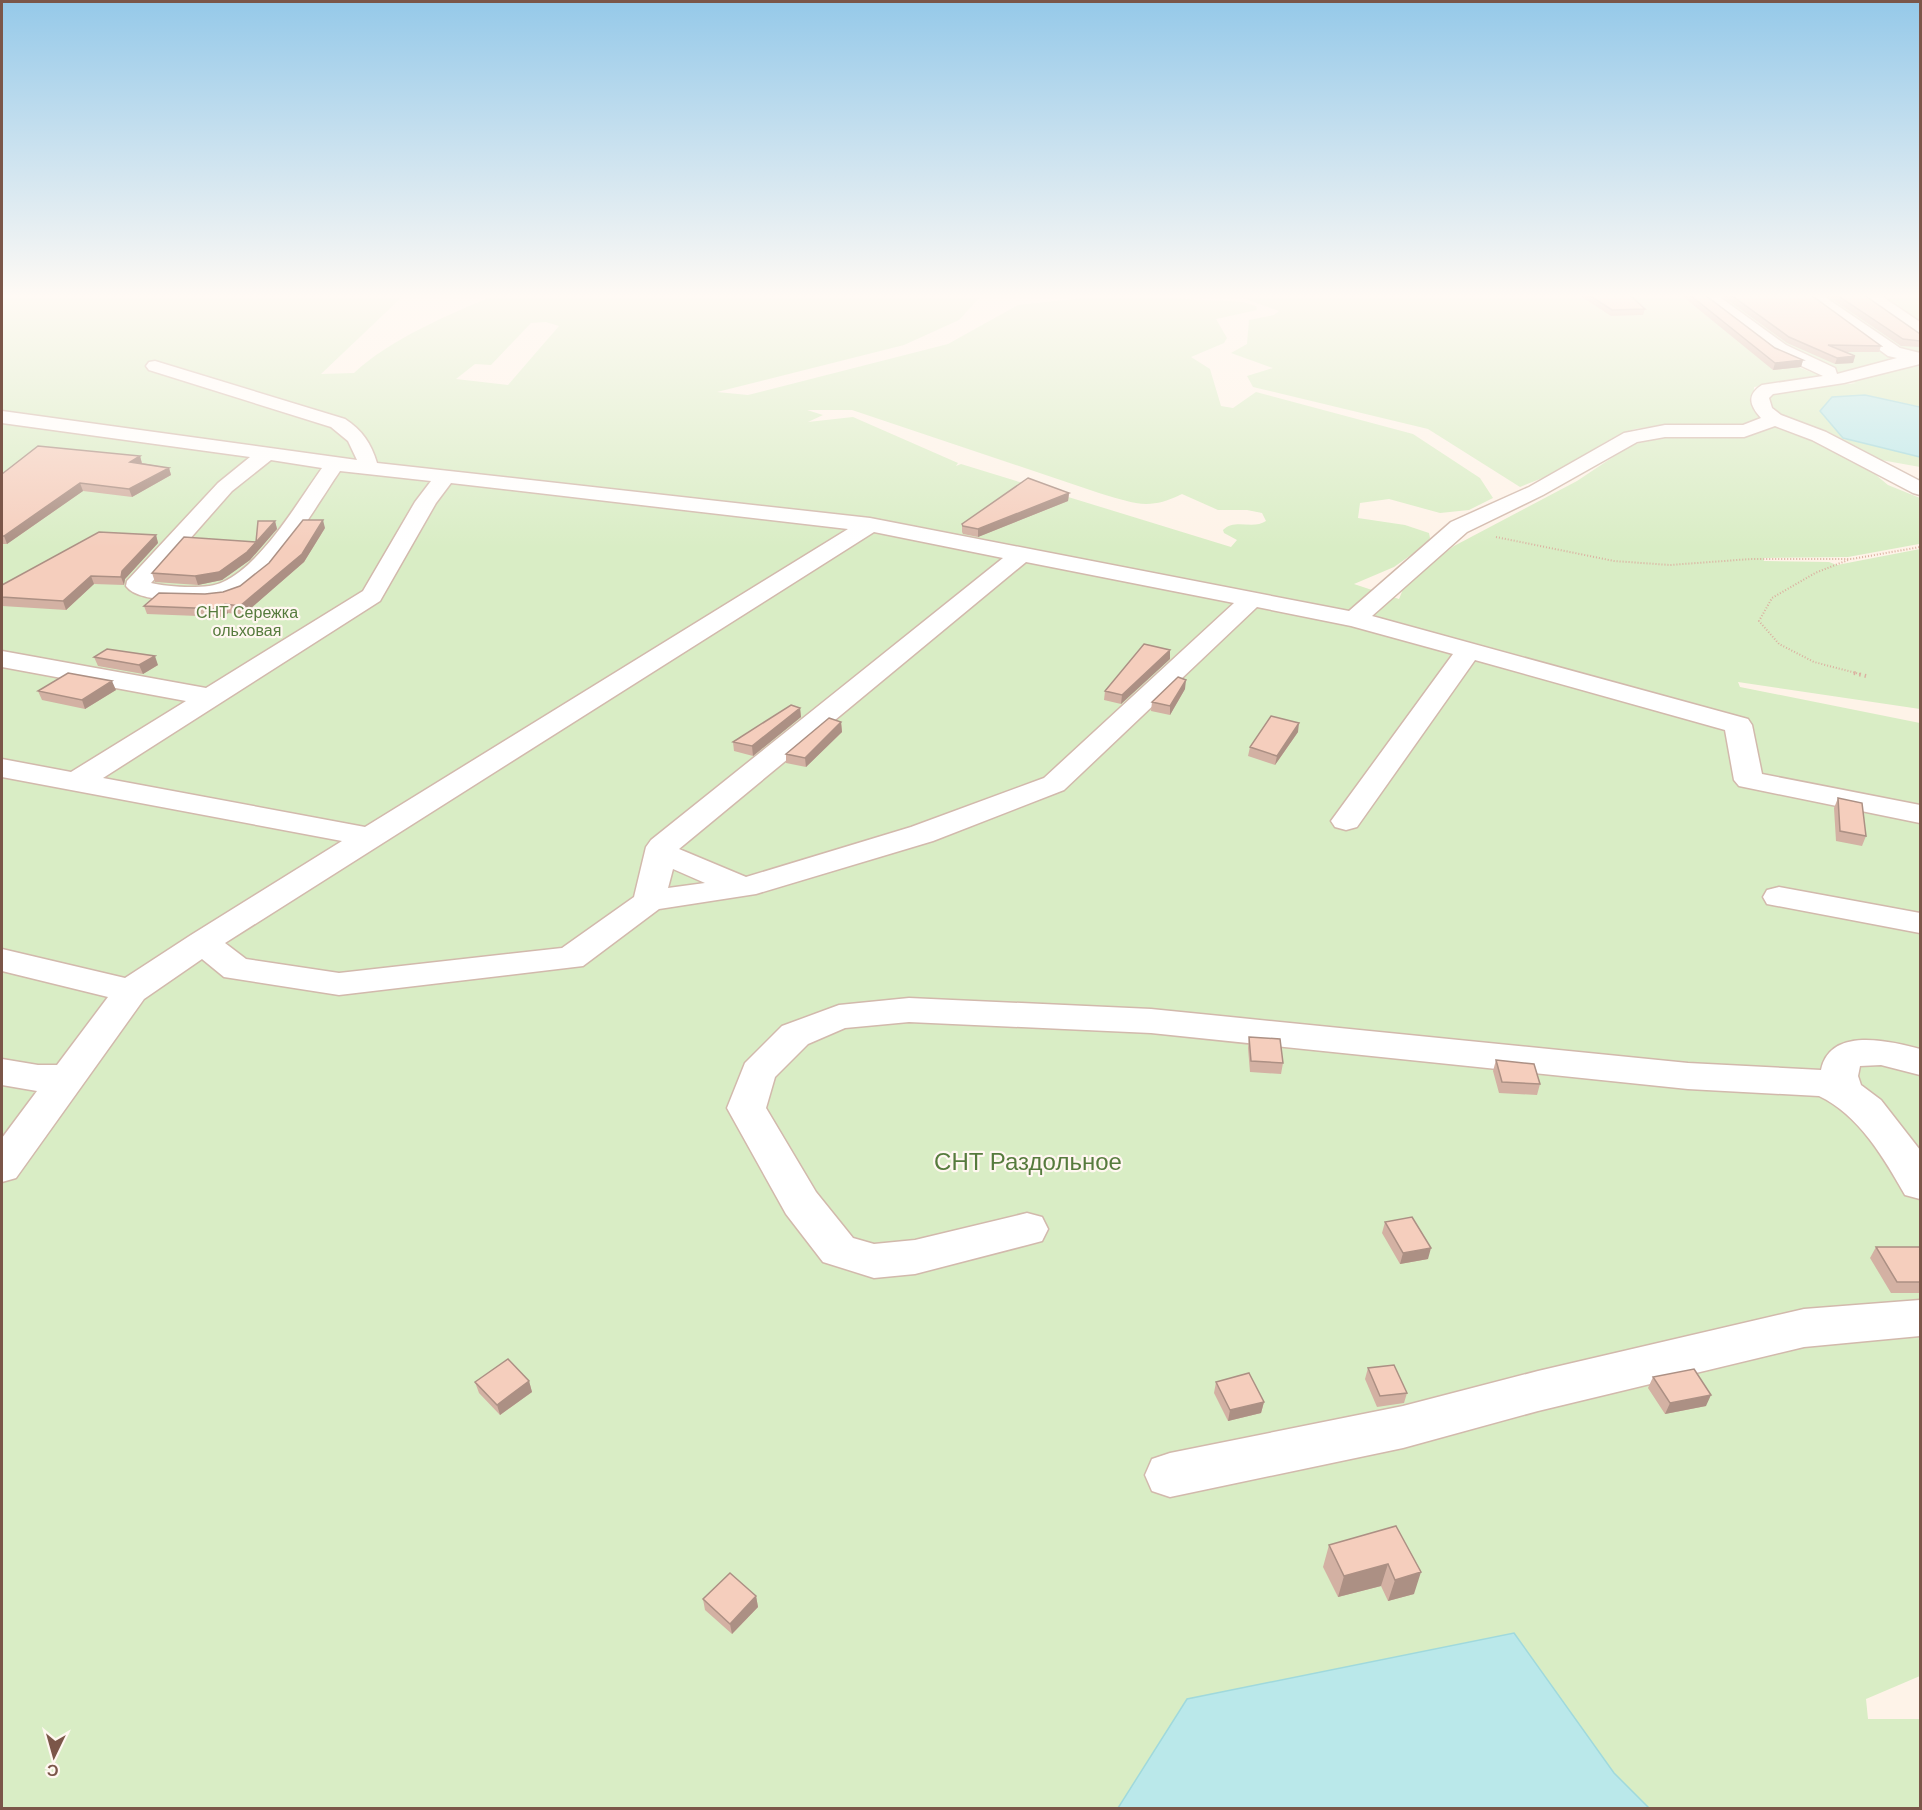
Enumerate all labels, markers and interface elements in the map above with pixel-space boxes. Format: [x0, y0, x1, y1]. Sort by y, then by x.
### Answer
park label: СНТ Сережка ольховая [196, 602, 298, 641]
park label: СНТ Раздольное [934, 1146, 1122, 1177]
north arrow [24, 1726, 84, 1786]
text: С [46, 1759, 59, 1781]

